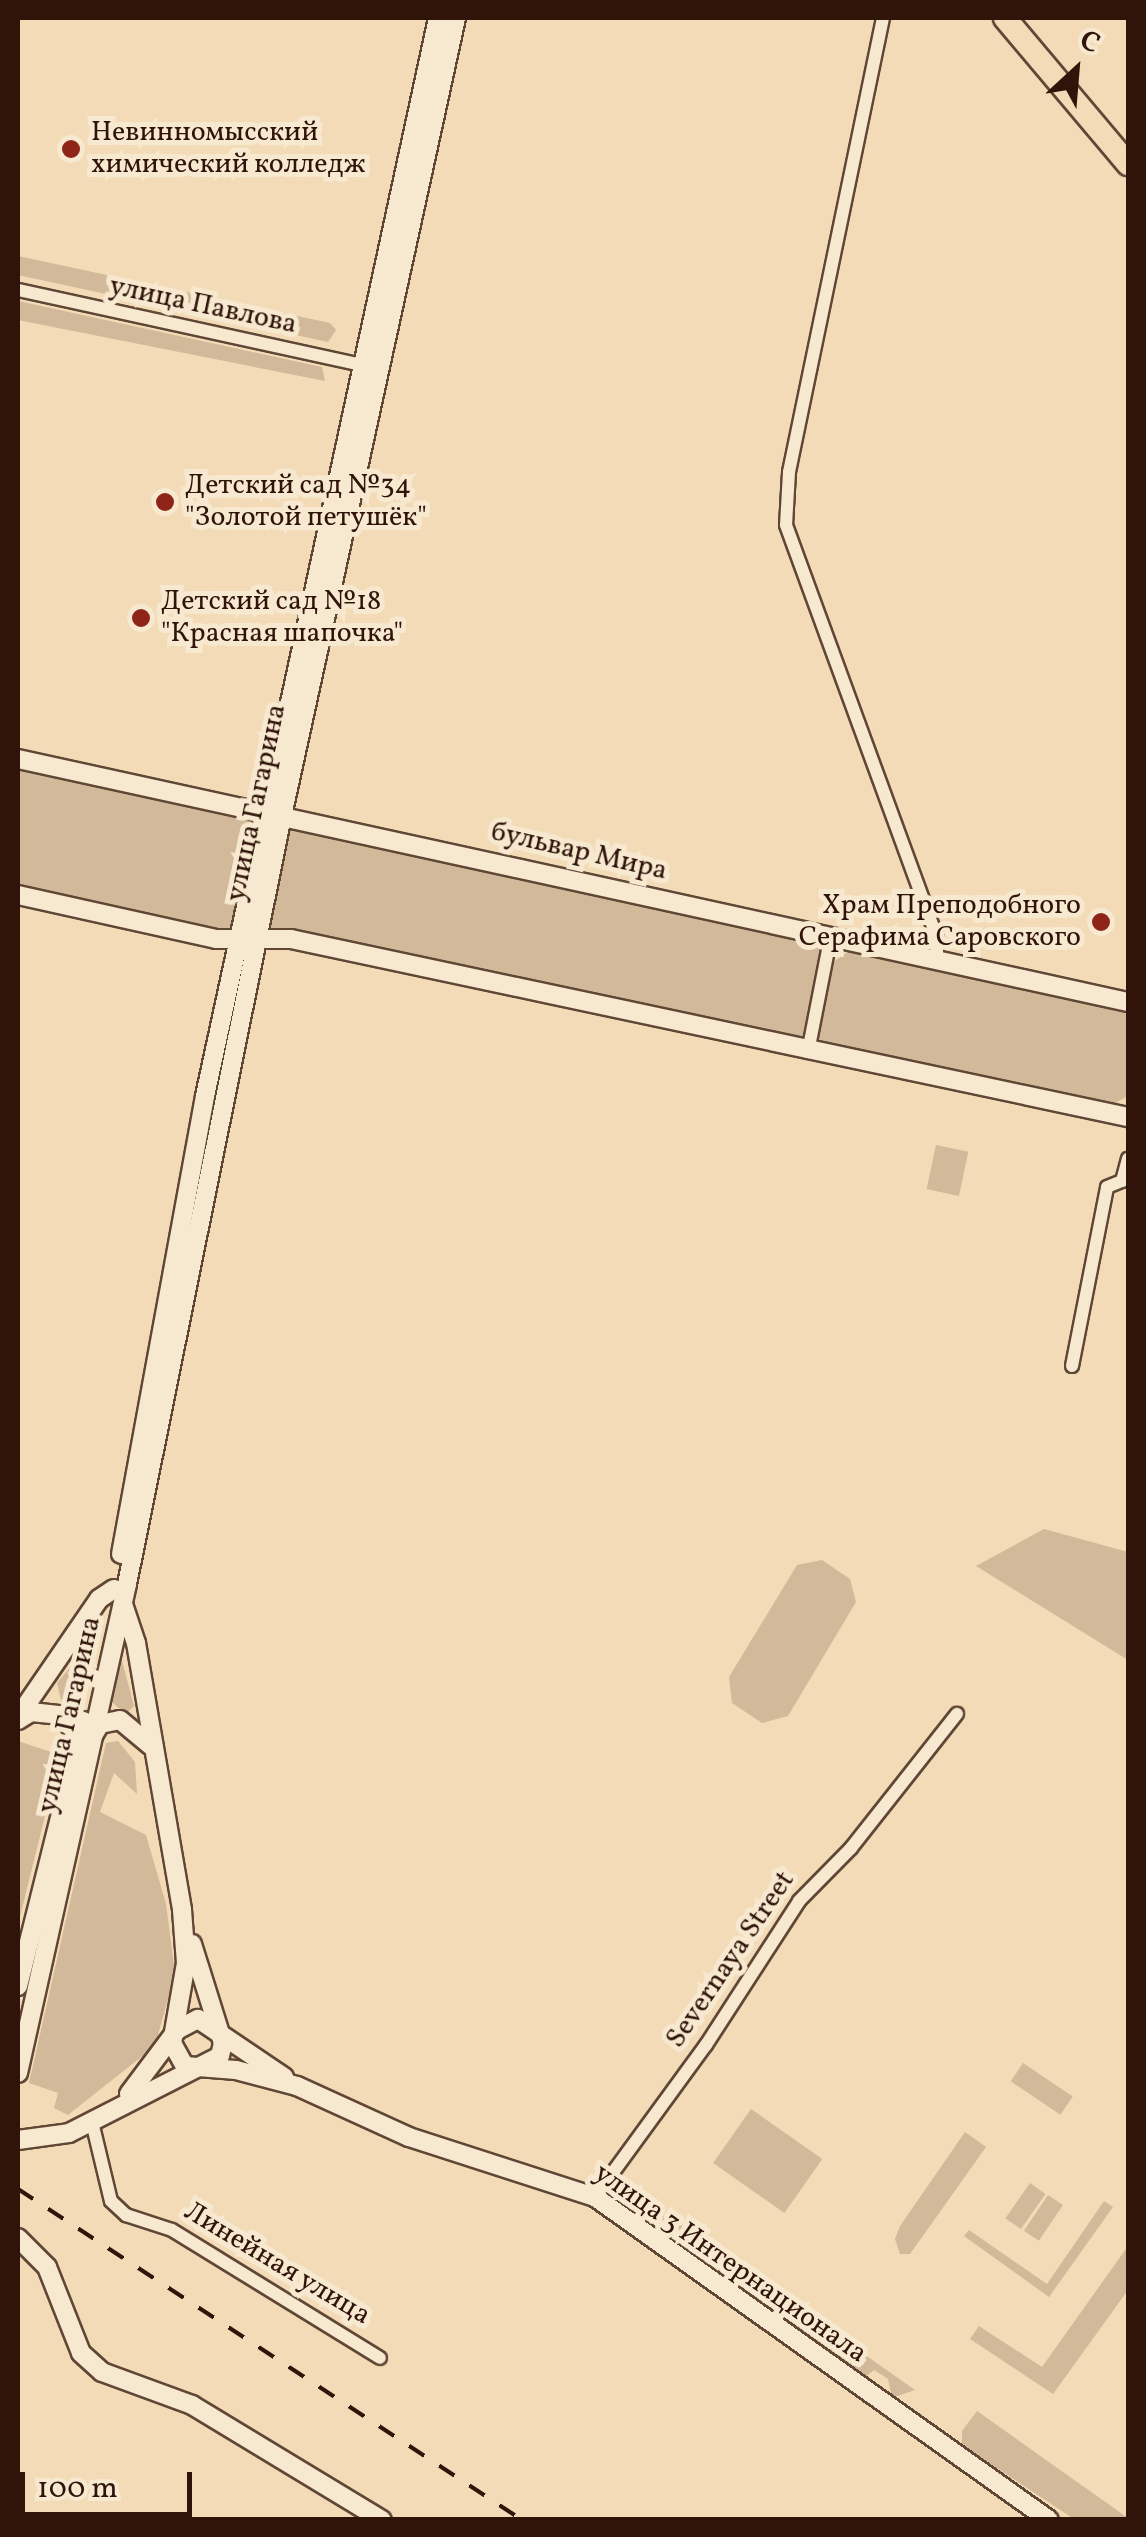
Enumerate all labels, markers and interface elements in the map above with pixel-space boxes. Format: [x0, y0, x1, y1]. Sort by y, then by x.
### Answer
north arrow [1026, 20, 1126, 120]
text: С [1073, 21, 1106, 64]
place label: Невинномысский химический колледж [91, 116, 366, 182]
marker: Невинномысский химический колледж [60, 138, 82, 160]
street label: улица Павлова [106, 270, 300, 342]
place label: Детский сад №34 "Золотой петушёк" [185, 469, 427, 535]
marker: Детский сад №34 "Золотой петушёк" [154, 491, 176, 513]
place label: Детский сад №18 "Красная шапочка" [161, 585, 403, 651]
marker: Детский сад №18 "Красная шапочка" [130, 607, 152, 629]
street label: улица Гагарина [220, 701, 294, 905]
street label: бульвар Мира [488, 815, 670, 889]
place label: Храм Преподобного Серафима Саровского [799, 889, 1081, 955]
marker: Храм Преподобного Серафима Саровского [1090, 911, 1112, 933]
street label: улица Гагарина [31, 1613, 109, 1817]
street label: Severnaya Street [660, 1865, 802, 2055]
street label: улица 3 Интернационала [587, 2157, 873, 2371]
street label: Линейная улица [177, 2195, 377, 2333]
scale bar [25, 2452, 198, 2514]
text: 100 m [37, 2468, 118, 2510]

